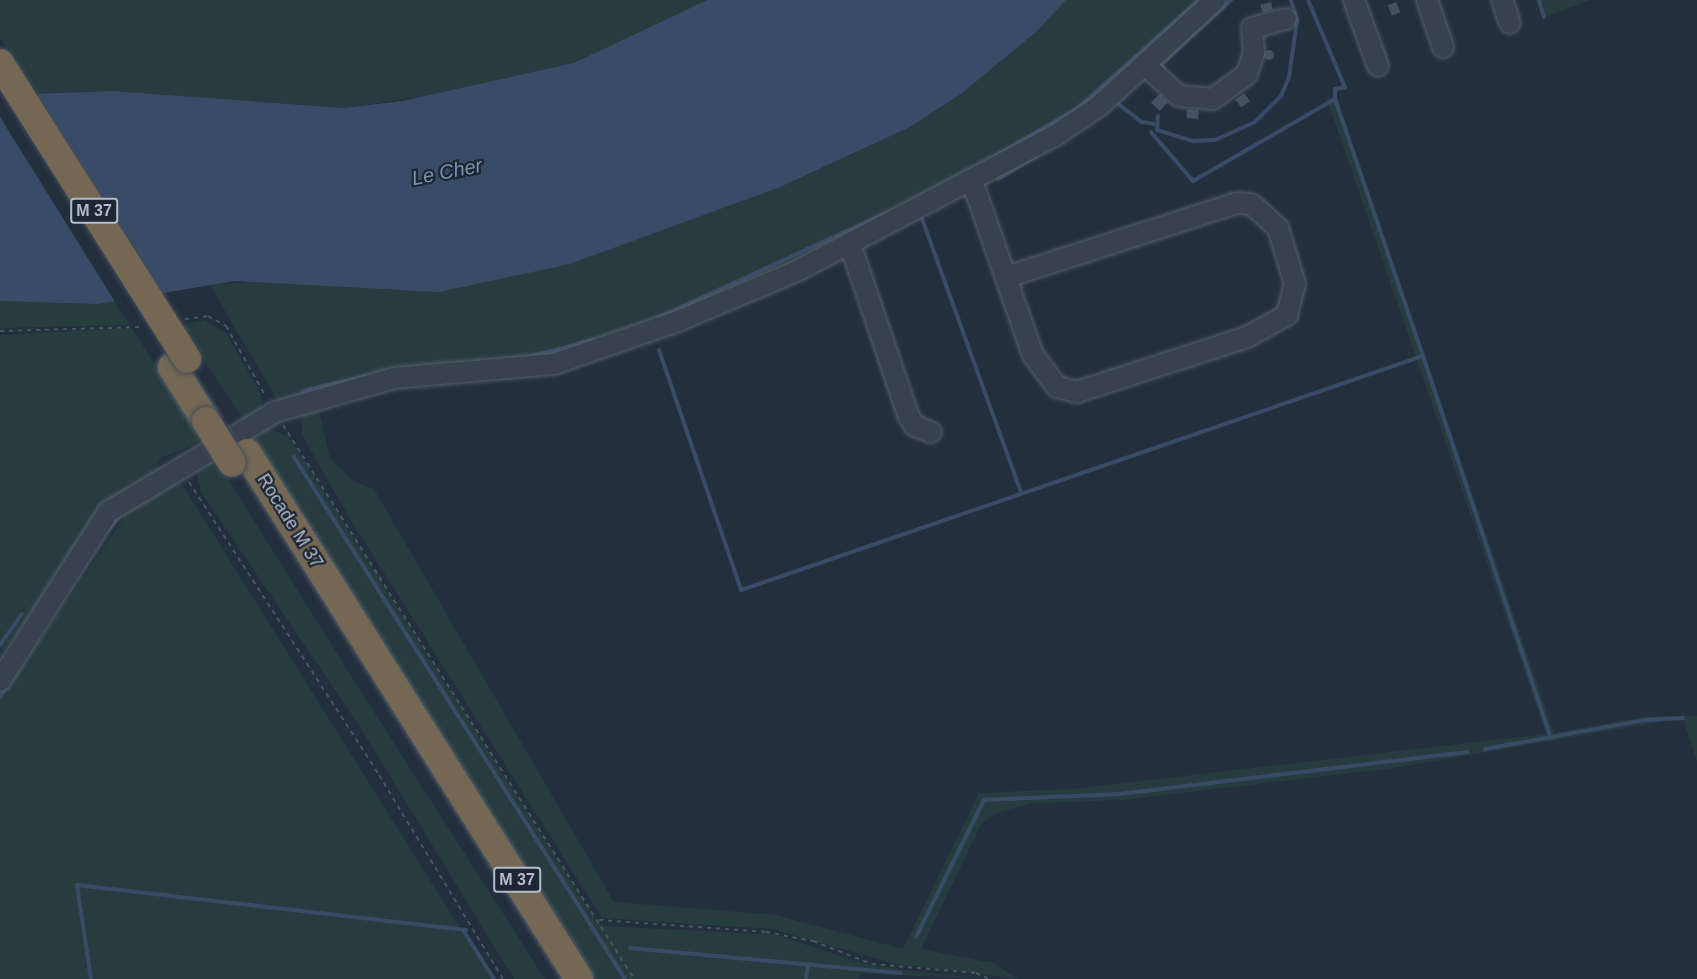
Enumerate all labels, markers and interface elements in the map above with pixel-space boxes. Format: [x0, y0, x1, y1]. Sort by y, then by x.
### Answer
water label: Le Cher [410, 153, 484, 191]
road number: M 37 [70, 198, 118, 224]
street label: Rocade M 37 [252, 470, 328, 572]
road number: M 37 [493, 867, 541, 893]

